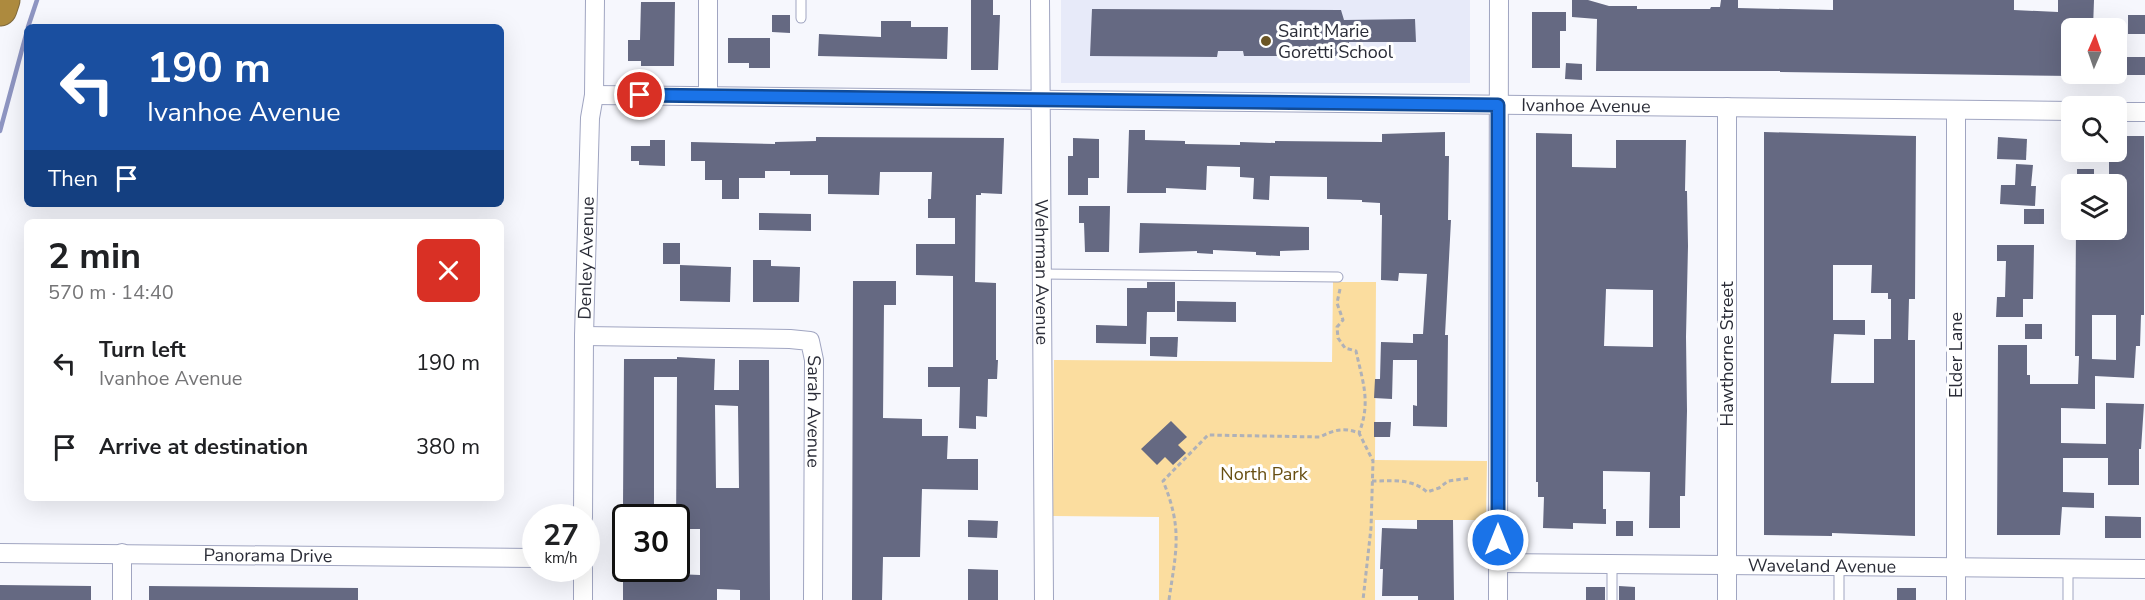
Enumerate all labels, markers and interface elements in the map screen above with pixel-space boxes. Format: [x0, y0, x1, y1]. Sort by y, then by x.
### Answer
north arrow [2061, 18, 2127, 84]
map controls [2061, 18, 2127, 240]
place label: Saint Marie Goretti School [1278, 19, 1394, 64]
marker: Saint Marie Goretti School [1259, 34, 1273, 48]
text: 190 m [147, 40, 271, 97]
icon: left [48, 48, 126, 126]
pin [614, 69, 665, 120]
icon: arrive [623, 78, 656, 111]
street label: Ivanhoe Avenue [1521, 93, 1651, 118]
text: Ivanhoe Avenue [147, 94, 341, 131]
button: search [2061, 96, 2127, 162]
icon: arrive [110, 162, 143, 195]
text: Then [48, 164, 98, 194]
button: layers [2061, 174, 2127, 240]
street label: Denley Avenue [572, 196, 600, 320]
street label: Wehrman Avenue [1029, 199, 1054, 345]
text: 2 min [48, 232, 141, 281]
button: close [417, 239, 480, 302]
text: 570 m · 14:40 [48, 279, 174, 306]
street label: Hawthorne Street [1715, 281, 1739, 426]
street label: Elder Lane [1944, 312, 1968, 398]
text: Turn left [99, 335, 186, 365]
icon: left [48, 347, 81, 380]
text: 190 m [416, 348, 480, 378]
street label: Sarah Avenue [802, 355, 826, 468]
text: Ivanhoe Avenue [99, 365, 243, 392]
icon: arrive [48, 431, 81, 464]
text: Arrive at destination [99, 432, 308, 462]
text: 380 m [416, 432, 480, 462]
park label: North Park [1220, 462, 1309, 486]
speed limit sign: 30 [612, 504, 690, 582]
position arrow [1466, 508, 1530, 572]
text: 27 [543, 515, 579, 556]
street label: Panorama Drive [203, 543, 333, 568]
text: km/h [544, 548, 578, 568]
street label: Waveland Avenue [1748, 553, 1896, 579]

